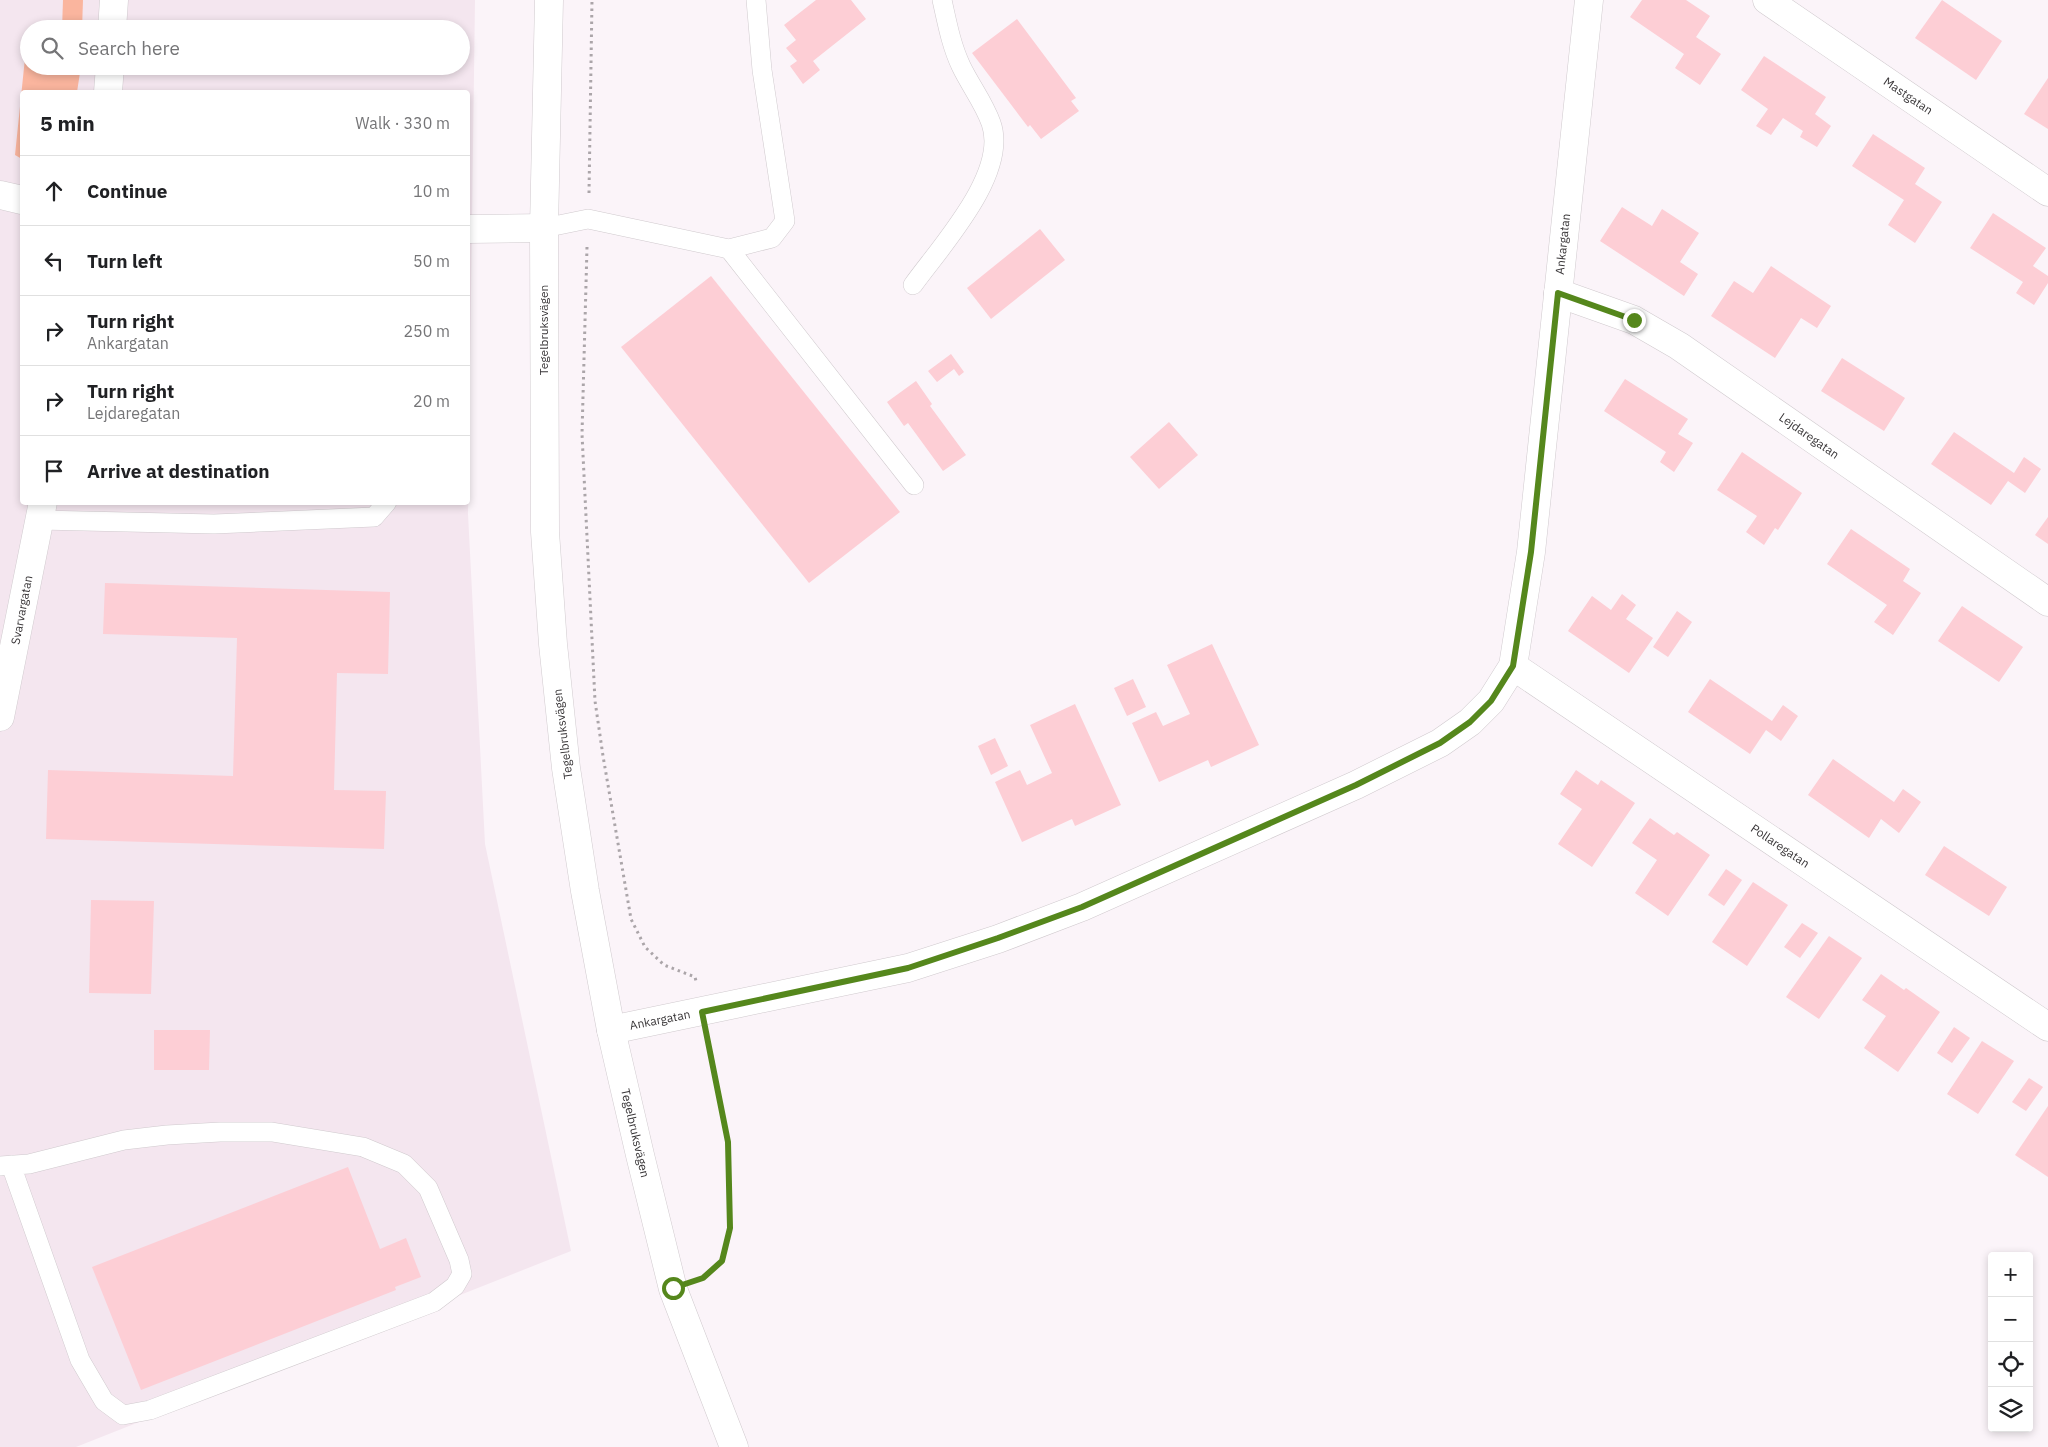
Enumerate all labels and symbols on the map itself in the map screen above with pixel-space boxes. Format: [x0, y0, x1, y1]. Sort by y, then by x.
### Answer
street label: Mastgatan [1881, 74, 1936, 118]
street label: Ankargatan [1552, 213, 1573, 275]
street label: Tegelbruksvägen [536, 285, 551, 375]
route end [1623, 309, 1646, 332]
street label: Lejdaregatan [1776, 409, 1842, 462]
street label: Svarvargatan [7, 574, 36, 646]
street label: Tegelbruksvägen [550, 688, 575, 780]
street label: Pollaregatan [1748, 820, 1813, 871]
street label: Ankargatan [628, 1006, 691, 1033]
street label: Tegelbruksvägen [618, 1087, 653, 1179]
route start [662, 1277, 685, 1300]

